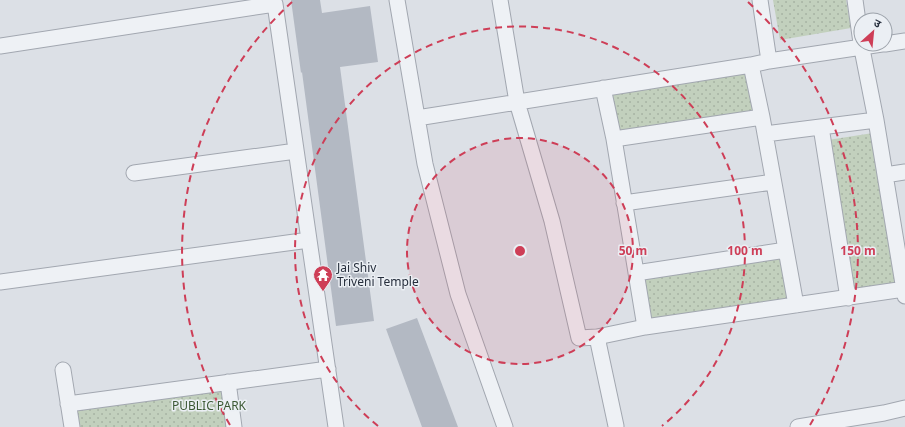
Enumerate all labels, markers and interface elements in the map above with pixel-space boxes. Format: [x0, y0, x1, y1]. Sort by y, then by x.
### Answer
north arrow [853, 12, 893, 52]
text: उ [871, 15, 885, 31]
text: 50 m [619, 242, 647, 259]
text: 100 m [727, 242, 763, 259]
text: 150 m [840, 242, 876, 259]
centre of rings [513, 244, 527, 258]
place label: Jai Shiv Triveni Temple [336, 259, 419, 290]
temple icon: Jai Shiv Triveni Temple [312, 264, 334, 292]
park label: PUBLIC PARK [172, 397, 247, 414]

